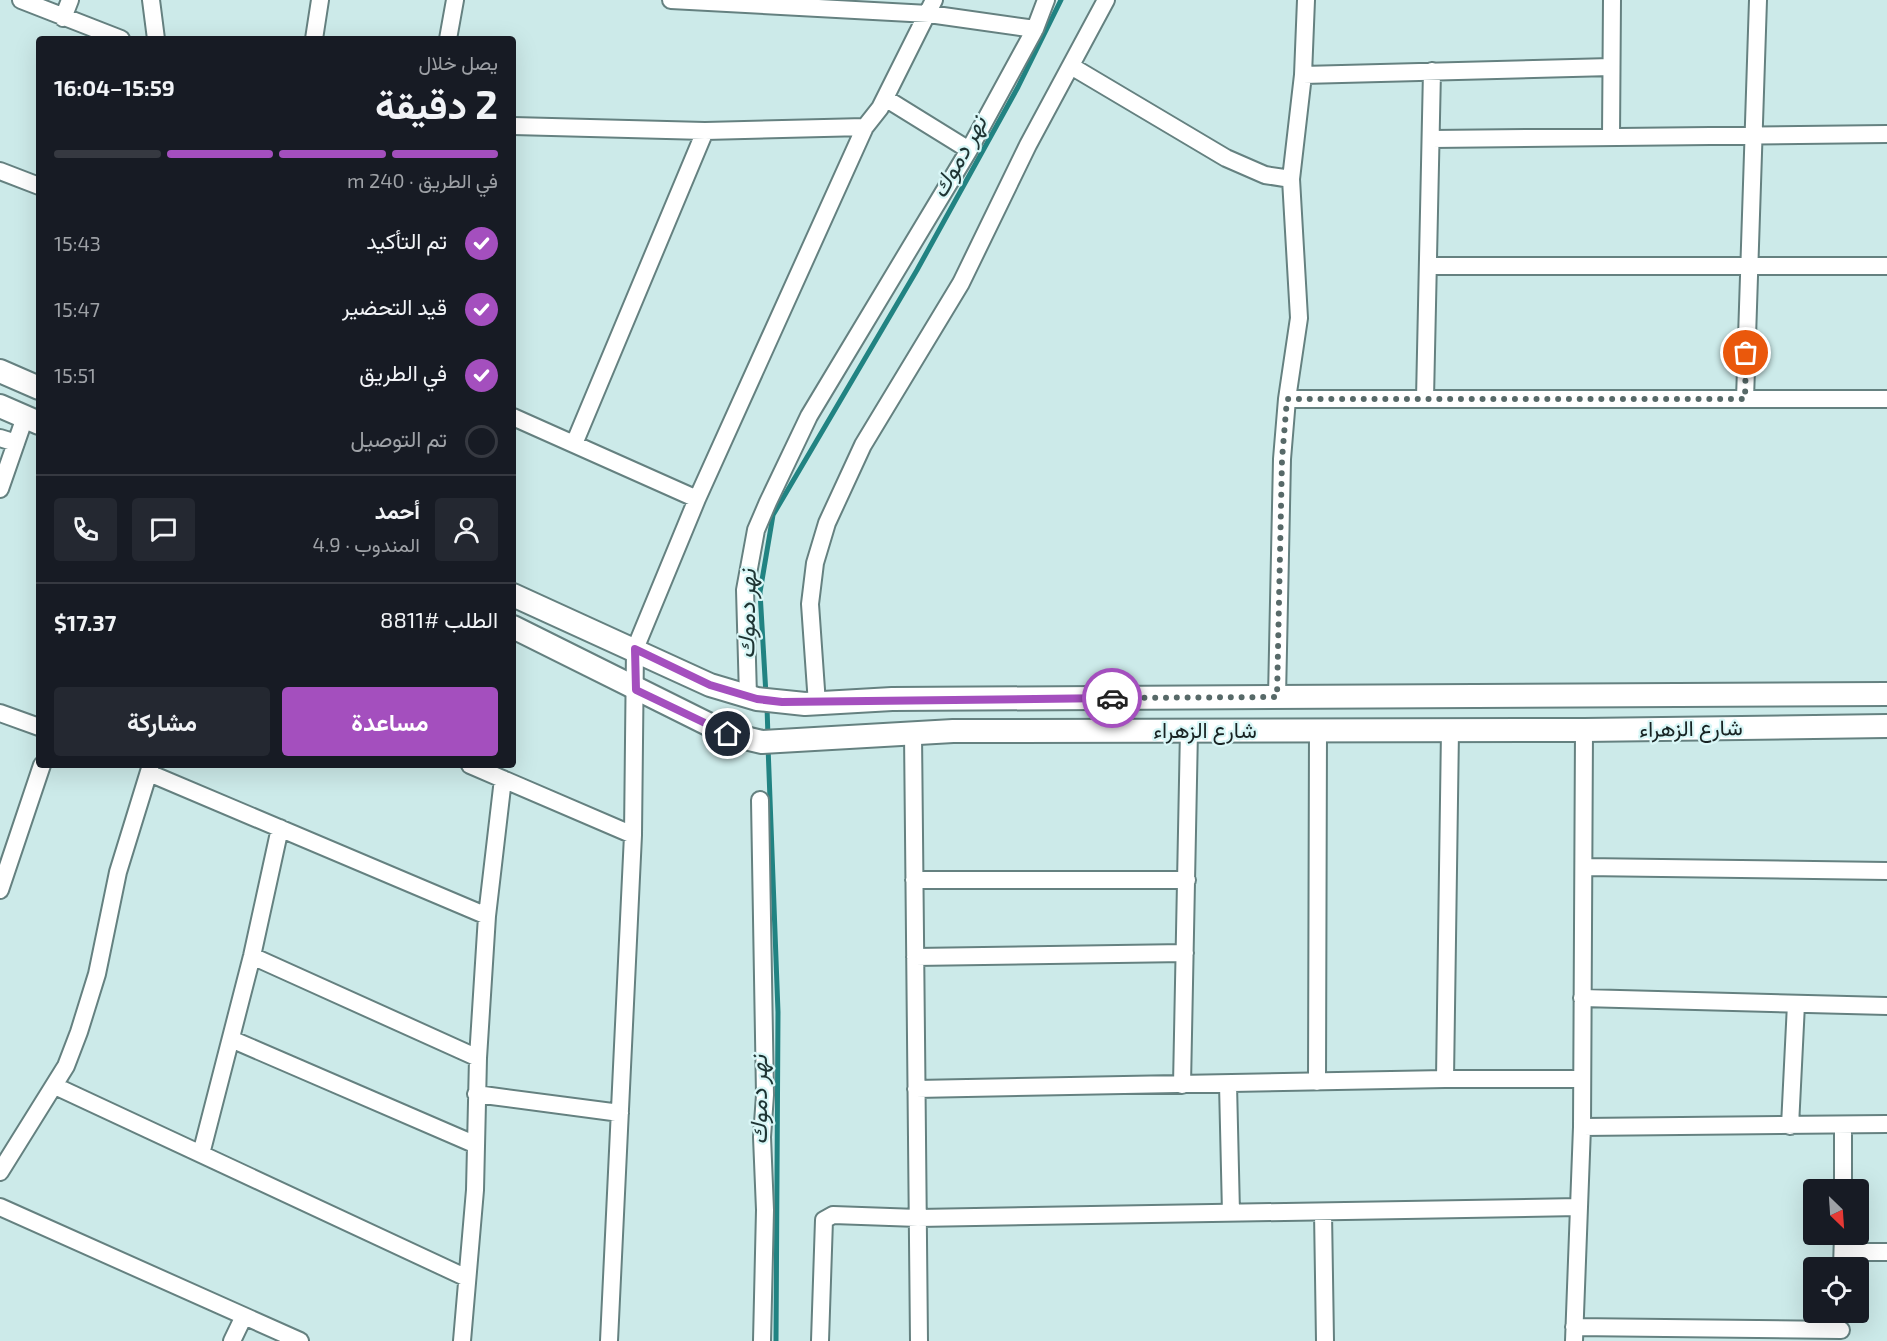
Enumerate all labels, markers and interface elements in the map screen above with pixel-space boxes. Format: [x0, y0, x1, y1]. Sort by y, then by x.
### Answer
text: يصل خلال [418, 50, 498, 74]
text: 15:59–16:04 [54, 74, 175, 100]
text: 2 دقيقة [375, 80, 498, 127]
water label: نهر دموك [923, 109, 994, 203]
text: في الطريق · 240 m [347, 168, 498, 192]
text: تم التأكيد [366, 227, 447, 253]
icon: check [465, 227, 498, 260]
text: 15:43 [54, 231, 101, 255]
text: قيد التحضير [342, 293, 447, 319]
icon: check [465, 293, 498, 326]
text: 15:47 [54, 297, 100, 321]
pin [1720, 327, 1771, 378]
icon: bag [1729, 336, 1762, 369]
text: في الطريق [359, 359, 447, 385]
icon: check [465, 359, 498, 392]
text: 15:51 [54, 363, 96, 387]
text: تم التوصيل [350, 425, 447, 451]
text: أحمد [375, 497, 420, 523]
button: phone [54, 498, 117, 561]
button: chat [132, 498, 195, 561]
button: person [435, 498, 498, 561]
text: المندوب · 4.9 [312, 532, 420, 556]
water label: نهر دموك [730, 568, 763, 659]
text: الطلب #8811 [380, 606, 498, 632]
text: $17.37 [54, 609, 116, 635]
courier [1082, 668, 1142, 728]
icon: car [1096, 682, 1129, 715]
button: مشاركة [54, 687, 270, 756]
button: مساعدة [282, 687, 498, 756]
pin [702, 708, 753, 759]
street label: شارع الزهراء [1639, 713, 1743, 744]
street label: شارع الزهراء [1153, 716, 1257, 745]
icon: home [711, 717, 744, 750]
water label: نهر دموك [743, 1054, 774, 1145]
north arrow [1803, 1179, 1869, 1245]
map controls [1803, 1179, 1869, 1323]
button: locate [1803, 1257, 1869, 1323]

